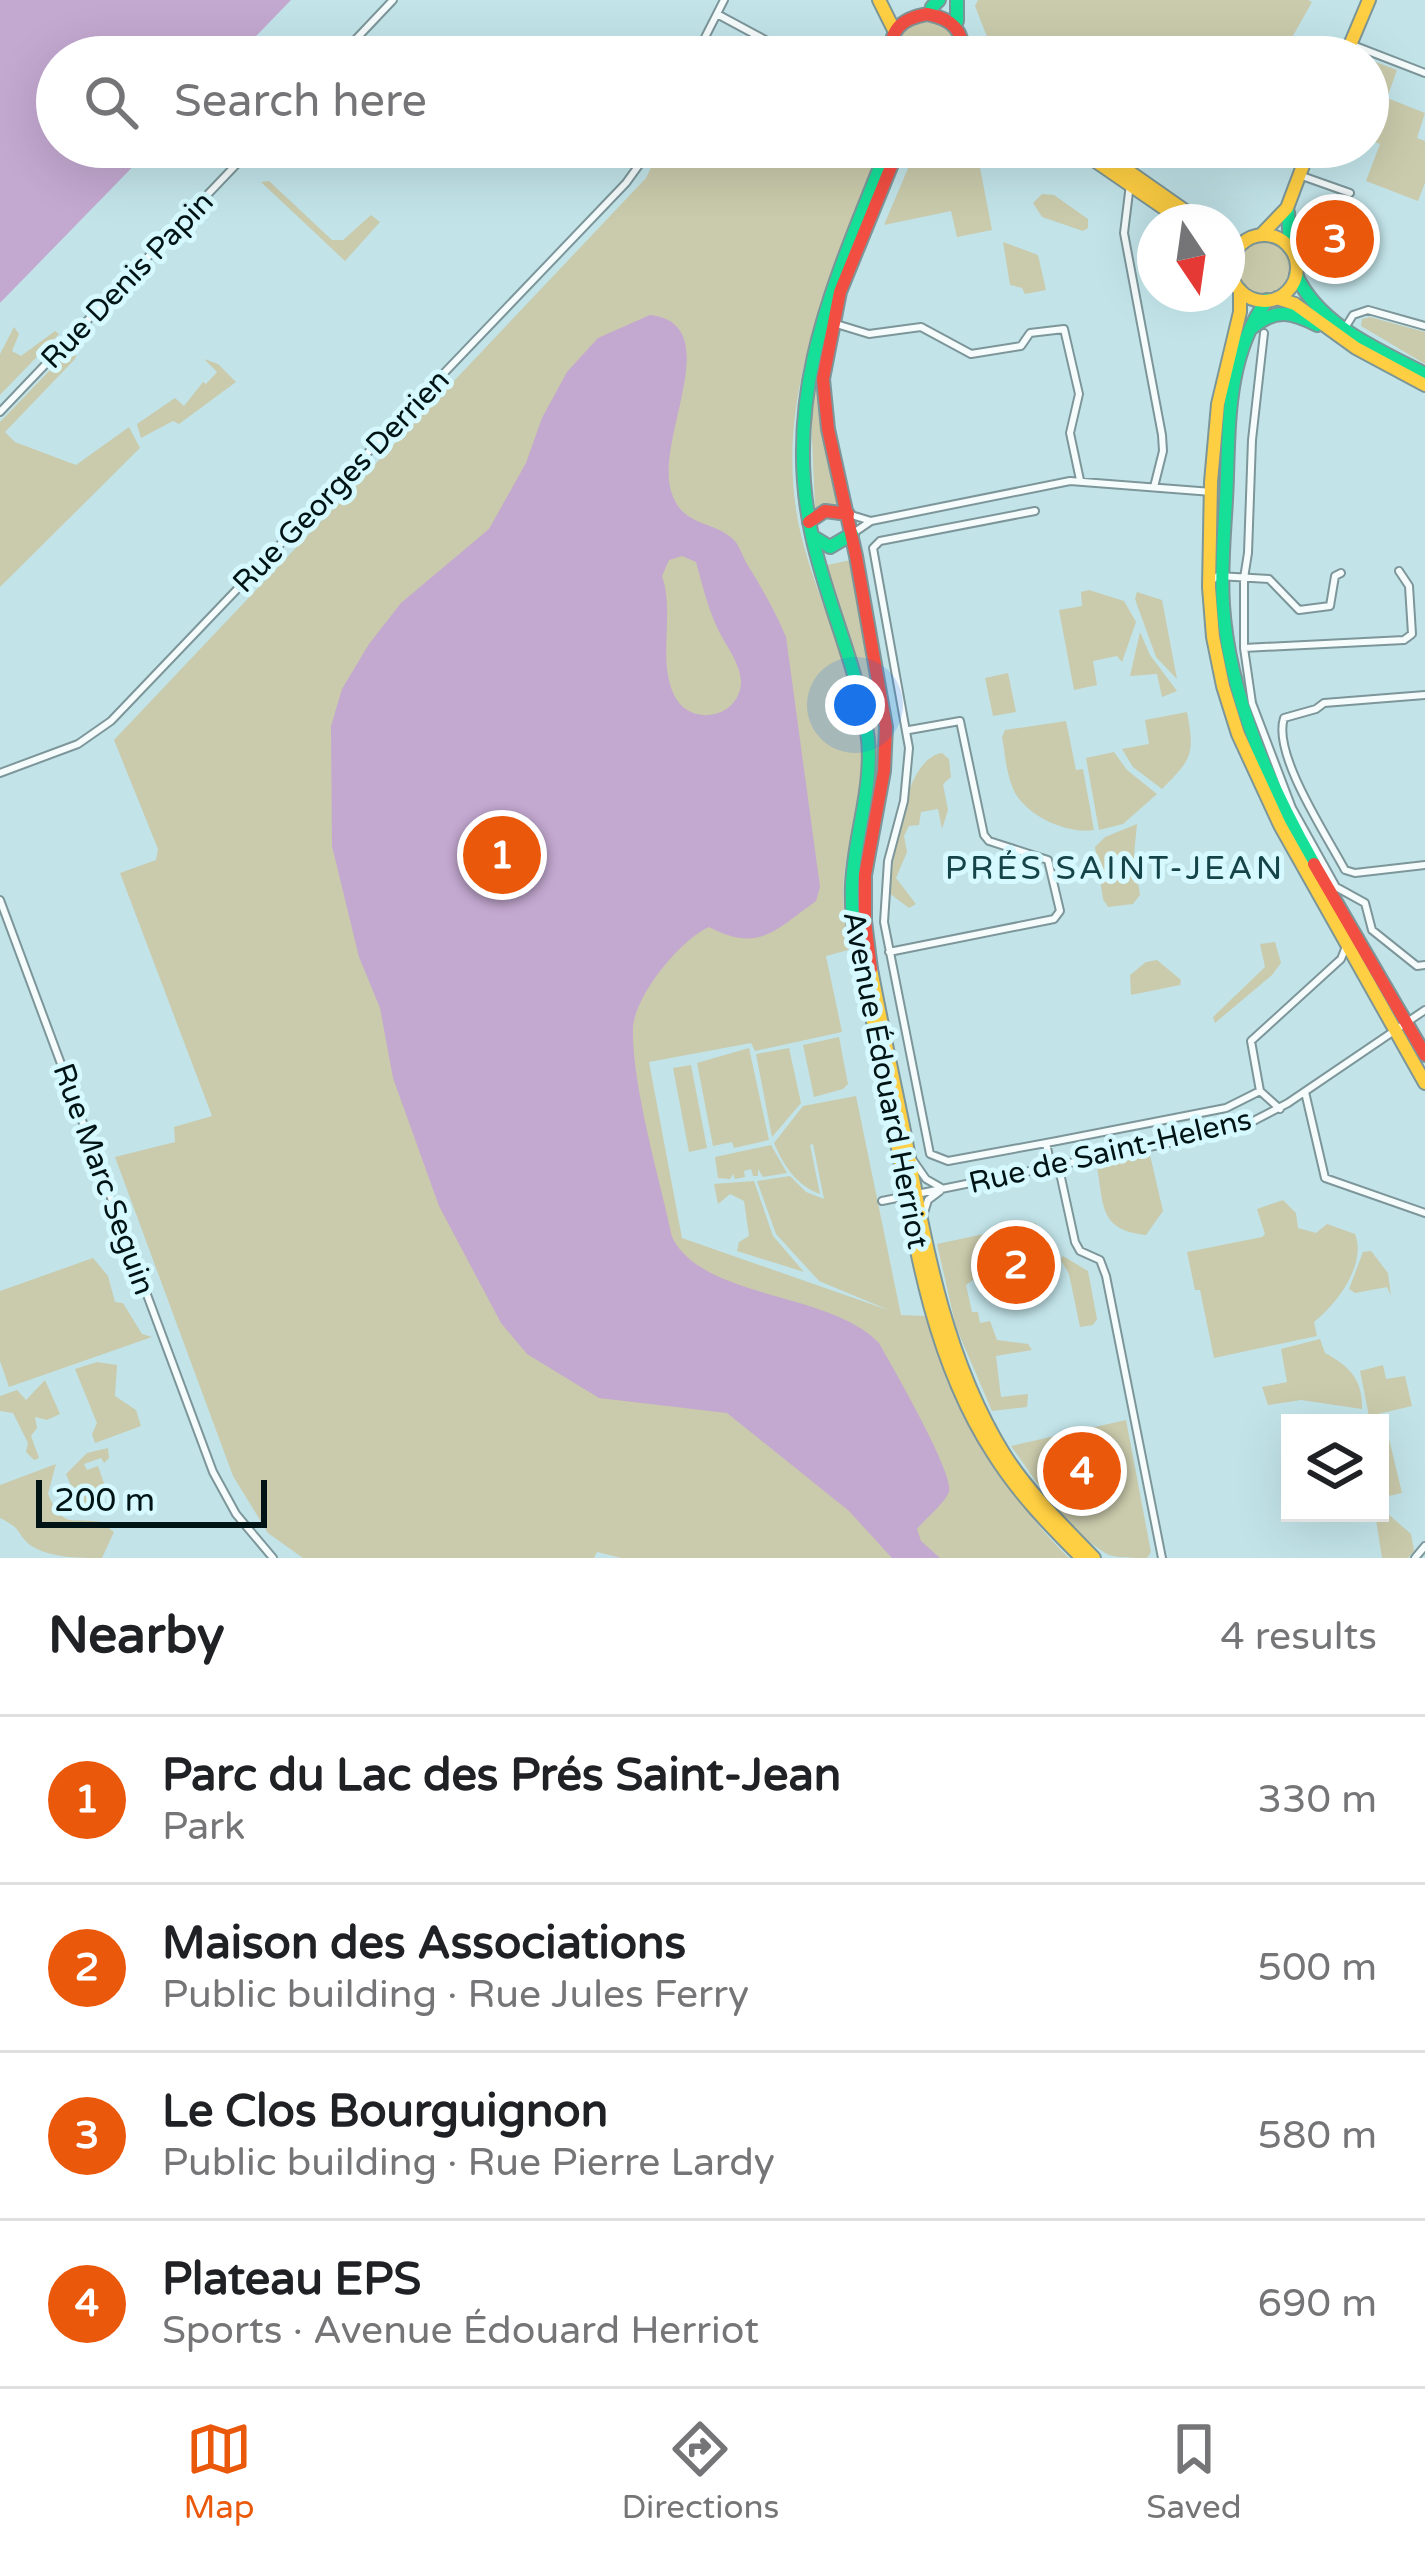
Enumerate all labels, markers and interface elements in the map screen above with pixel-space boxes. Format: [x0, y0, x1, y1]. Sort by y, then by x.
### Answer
search box [36, 36, 1389, 168]
icon: search [78, 69, 144, 135]
text: Search here [174, 75, 427, 129]
street label: Rue Denis Papin [33, 184, 221, 377]
pin: 3 [1296, 194, 1374, 284]
north arrow [1137, 204, 1245, 312]
street label: Rue Georges Derrien [225, 362, 458, 601]
your location [825, 675, 885, 735]
pin: 1 [463, 810, 541, 900]
district label: PRÉS SAINT-JEAN [945, 849, 1285, 888]
street label: Avenue Édouard Herriot [835, 908, 936, 1252]
street label: Rue Marc Seguin [45, 1058, 163, 1300]
street label: Rue de Saint-Helens [965, 1101, 1255, 1202]
pin: 2 [977, 1220, 1055, 1310]
map controls [1281, 1414, 1389, 1522]
button: layers [1281, 1414, 1389, 1522]
pin: 4 [1043, 1426, 1121, 1516]
scale bar [36, 1474, 267, 1527]
text: 200 m [54, 1481, 155, 1520]
text: Nearby [48, 1605, 225, 1667]
text: 4 results [1220, 1613, 1377, 1660]
text: Parc du Lac des Prés Saint-Jean [162, 1749, 841, 1803]
text: 1 [75, 1776, 99, 1823]
text: 330 m [1258, 1776, 1377, 1823]
text: Park [162, 1803, 245, 1850]
text: Maison des Associations [162, 1917, 686, 1971]
text: 2 [75, 1944, 99, 1991]
text: 500 m [1258, 1944, 1377, 1991]
text: Public building · Rue Jules Ferry [162, 1971, 749, 2018]
text: Le Clos Bourguignon [162, 2085, 608, 2139]
text: 3 [75, 2112, 99, 2159]
text: 580 m [1258, 2112, 1377, 2159]
text: Public building · Rue Pierre Lardy [162, 2139, 775, 2186]
text: Plateau EPS [162, 2253, 421, 2307]
text: 4 [75, 2280, 99, 2327]
text: 690 m [1258, 2280, 1377, 2327]
text: Sports · Avenue Édouard Herriot [162, 2307, 759, 2354]
tab: Map [183, 2416, 255, 2527]
tab: Directions [621, 2416, 779, 2527]
tab: Saved [1146, 2416, 1242, 2527]

